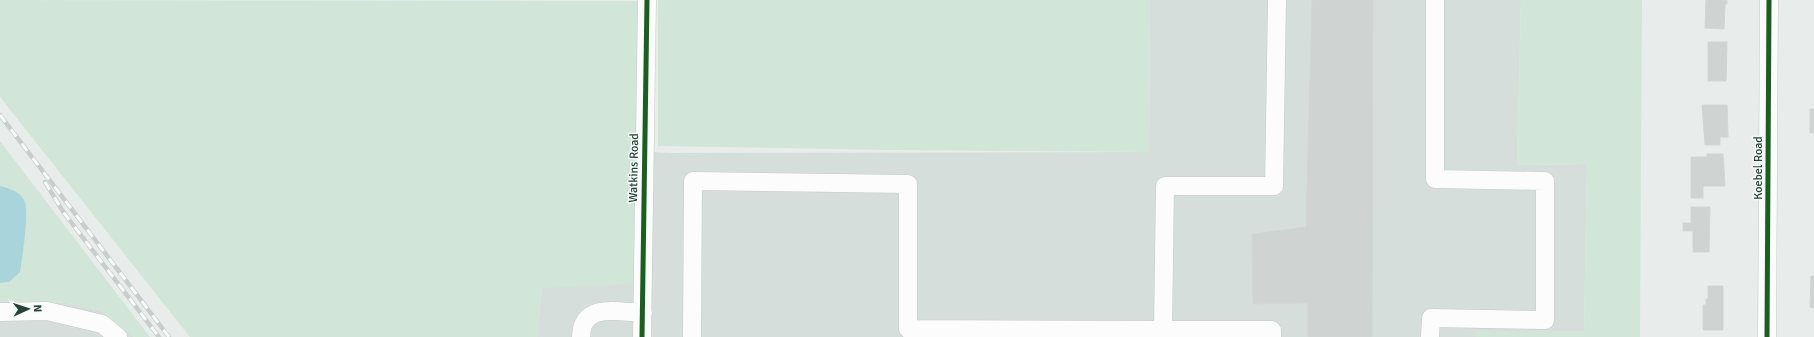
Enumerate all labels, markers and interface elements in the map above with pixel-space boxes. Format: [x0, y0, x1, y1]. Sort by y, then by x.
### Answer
street label: Watkins Road [626, 133, 642, 203]
street label: Koebel Road [1751, 136, 1766, 200]
north arrow [8, 289, 48, 329]
text: N [31, 304, 44, 313]

